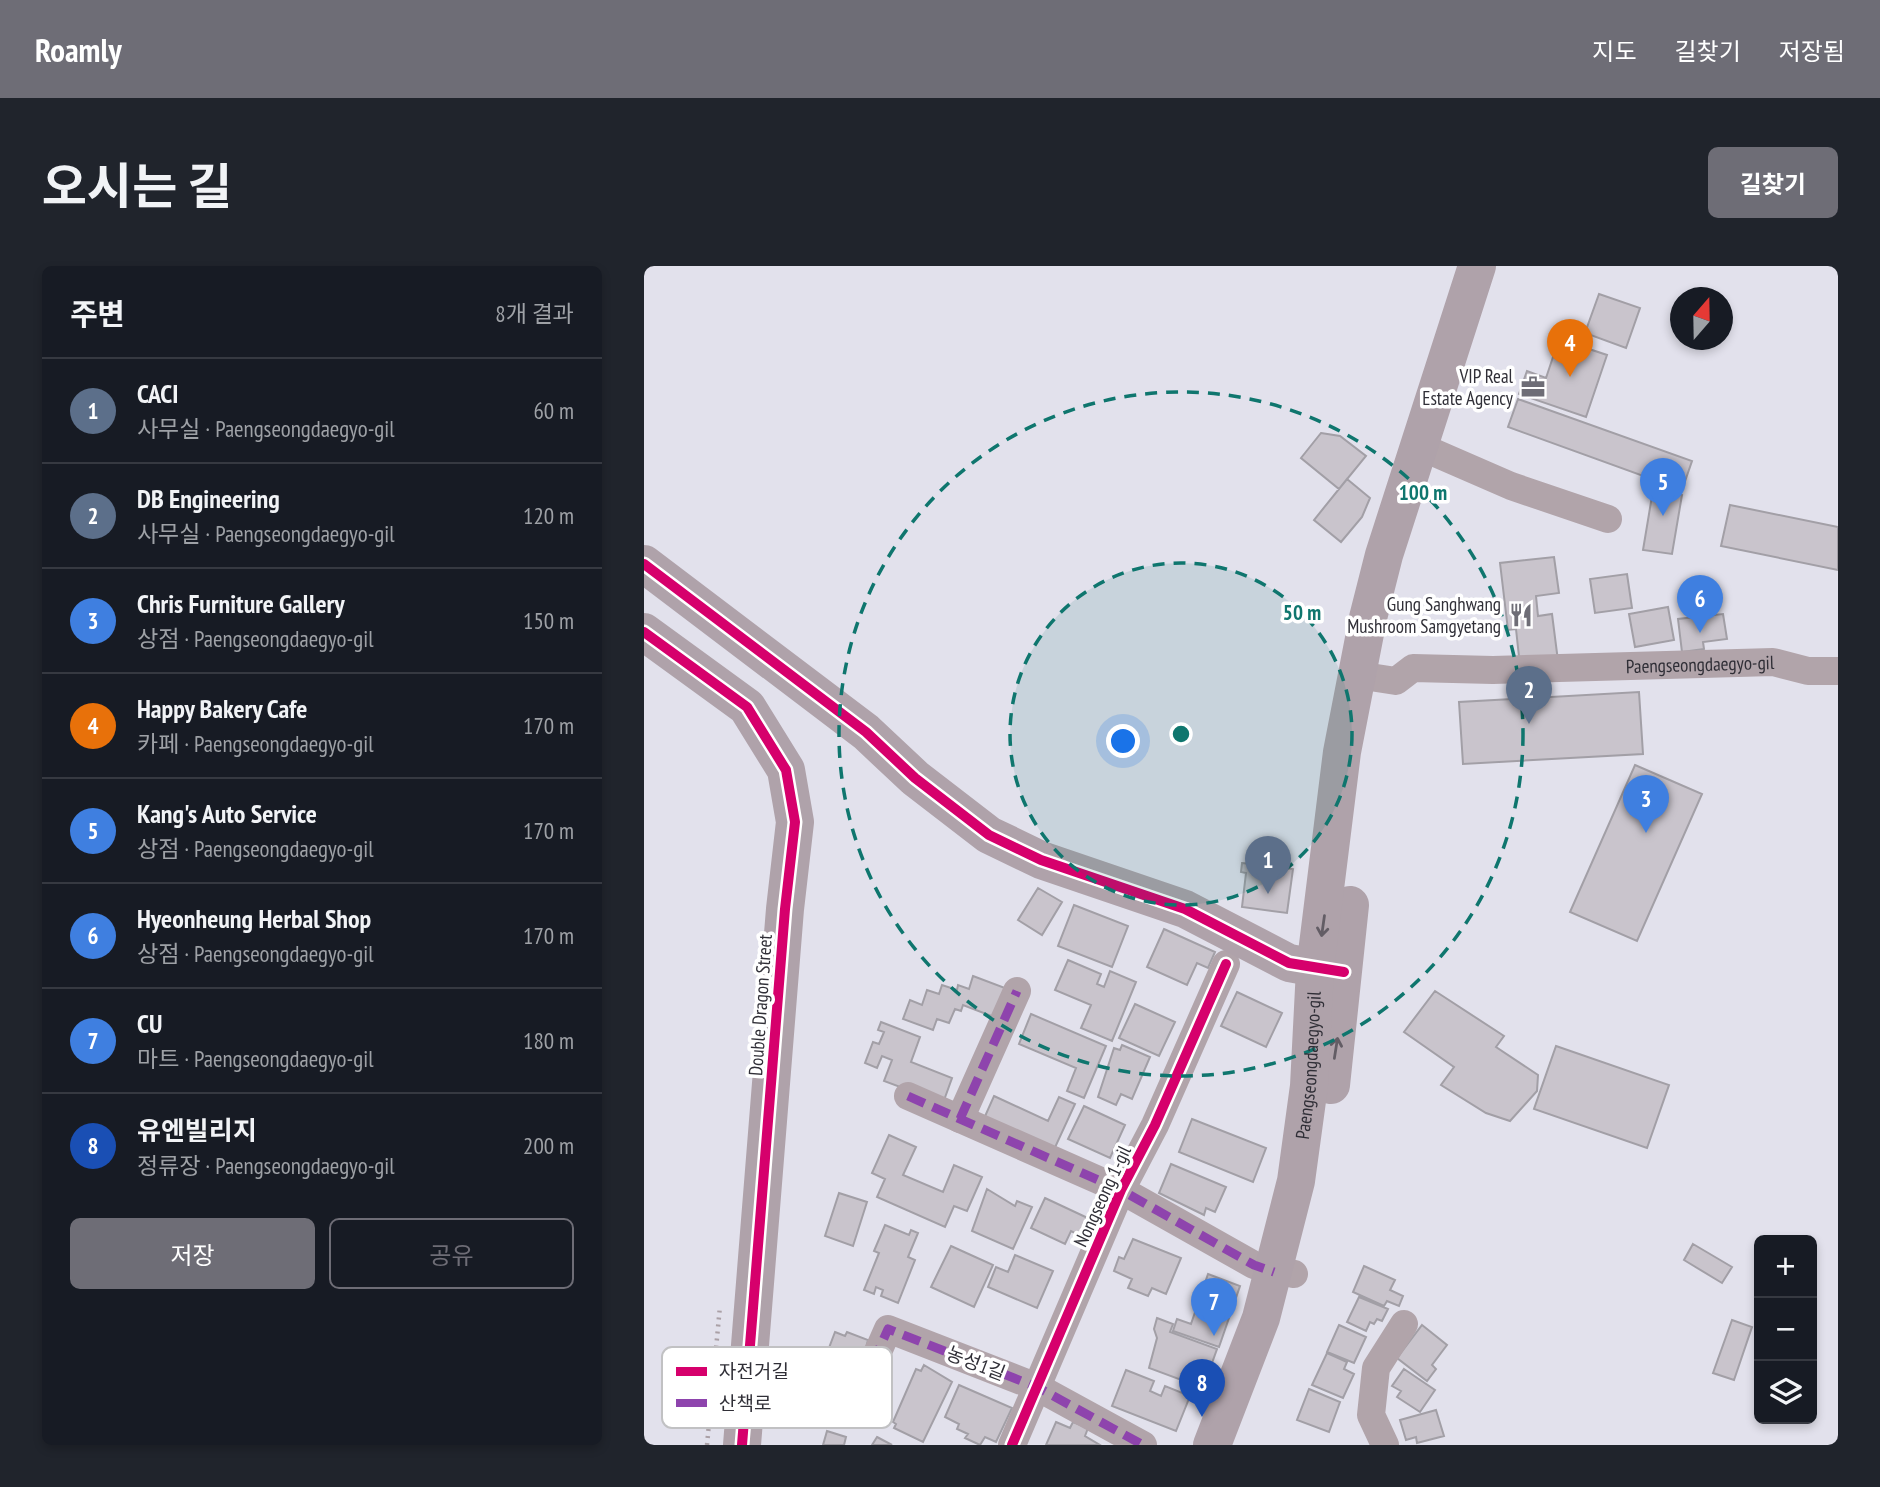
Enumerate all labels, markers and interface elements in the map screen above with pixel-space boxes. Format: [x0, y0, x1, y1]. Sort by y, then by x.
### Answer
text: Roamly [35, 28, 122, 71]
text: 지도 [1592, 36, 1637, 67]
text: 길찾기 [1675, 36, 1741, 67]
text: 저장됨 [1779, 36, 1845, 67]
button: 길찾기 [1708, 147, 1838, 218]
text: 오시는 길 [42, 154, 232, 218]
north arrow [1670, 287, 1733, 350]
text: 주변 [70, 294, 125, 333]
text: 8개 결과 [495, 299, 574, 328]
pin: 4 [1547, 319, 1593, 377]
place label: VIP Real Estate Agency [1422, 364, 1514, 410]
office icon: VIP Real Estate Agency [1519, 373, 1547, 401]
text: CACI [137, 377, 178, 410]
text: 1 [88, 396, 99, 425]
text: 60 m [533, 396, 574, 425]
text: 사무실 · Paengseongdaegyo-gil [137, 414, 395, 443]
pin: 5 [1640, 458, 1686, 516]
text: 100 m [1399, 479, 1447, 506]
text: DB Engineering [137, 482, 280, 515]
text: 2 [88, 501, 99, 530]
text: 120 m [523, 501, 574, 530]
text: 사무실 · Paengseongdaegyo-gil [137, 519, 395, 548]
pin: 6 [1677, 575, 1723, 633]
text: Chris Furniture Gallery [137, 587, 345, 620]
place label: Gung Sanghwang Mushroom Samgyetang [1347, 592, 1501, 638]
text: 50 m [1283, 599, 1321, 626]
restaurant icon: Gung Sanghwang Mushroom Samgyetang [1507, 601, 1535, 629]
text: 3 [88, 606, 99, 635]
text: 150 m [523, 606, 574, 635]
text: 상점 · Paengseongdaegyo-gil [137, 624, 374, 653]
street label: Paengseongdaegyo-gil [1625, 650, 1775, 678]
pin: 2 [1506, 666, 1552, 724]
text: Happy Bakery Cafe [137, 692, 307, 725]
text: 4 [88, 711, 99, 740]
text: 170 m [523, 711, 574, 740]
centre of rings [1169, 722, 1193, 746]
your location [1106, 724, 1140, 758]
text: 카페 · Paengseongdaegyo-gil [137, 729, 374, 758]
pin: 3 [1623, 775, 1669, 833]
text: Kang's Auto Service [137, 797, 317, 830]
text: 5 [88, 816, 99, 845]
text: 170 m [523, 816, 574, 845]
text: 상점 · Paengseongdaegyo-gil [137, 834, 374, 863]
pin: 1 [1245, 836, 1291, 894]
text: Hyeonheung Herbal Shop [137, 902, 371, 935]
one-way arrow [1316, 915, 1329, 937]
text: 6 [88, 921, 99, 950]
text: 170 m [523, 921, 574, 950]
street label: Double Dragon Street [743, 933, 777, 1077]
text: 상점 · Paengseongdaegyo-gil [137, 939, 374, 968]
street label: Paengseongdaegyo-gil [1290, 990, 1326, 1141]
text: CU [137, 1007, 162, 1040]
text: 7 [88, 1026, 99, 1055]
text: 180 m [523, 1026, 574, 1055]
one-way arrow [1330, 1037, 1343, 1059]
text: 마트 · Paengseongdaegyo-gil [137, 1044, 374, 1073]
text: 유엔빌리지 [137, 1114, 257, 1147]
text: 8 [88, 1131, 99, 1160]
text: 200 m [523, 1131, 574, 1160]
street label: Nongseong 1-gil [1068, 1141, 1136, 1250]
text: 정류장 · Paengseongdaegyo-gil [137, 1151, 395, 1180]
button: 저장 [70, 1218, 315, 1289]
button: 공유 [329, 1218, 574, 1289]
map controls [1754, 1235, 1817, 1424]
button: + [1754, 1235, 1817, 1298]
pin: 7 [1191, 1278, 1237, 1336]
button: − [1754, 1298, 1817, 1361]
street label: 농성1길 [943, 1341, 1009, 1385]
legend [662, 1347, 892, 1428]
text: 자전거길 [719, 1359, 789, 1383]
pin: 8 [1179, 1359, 1225, 1417]
button: layers [1754, 1361, 1817, 1424]
text: 산책로 [719, 1391, 771, 1415]

